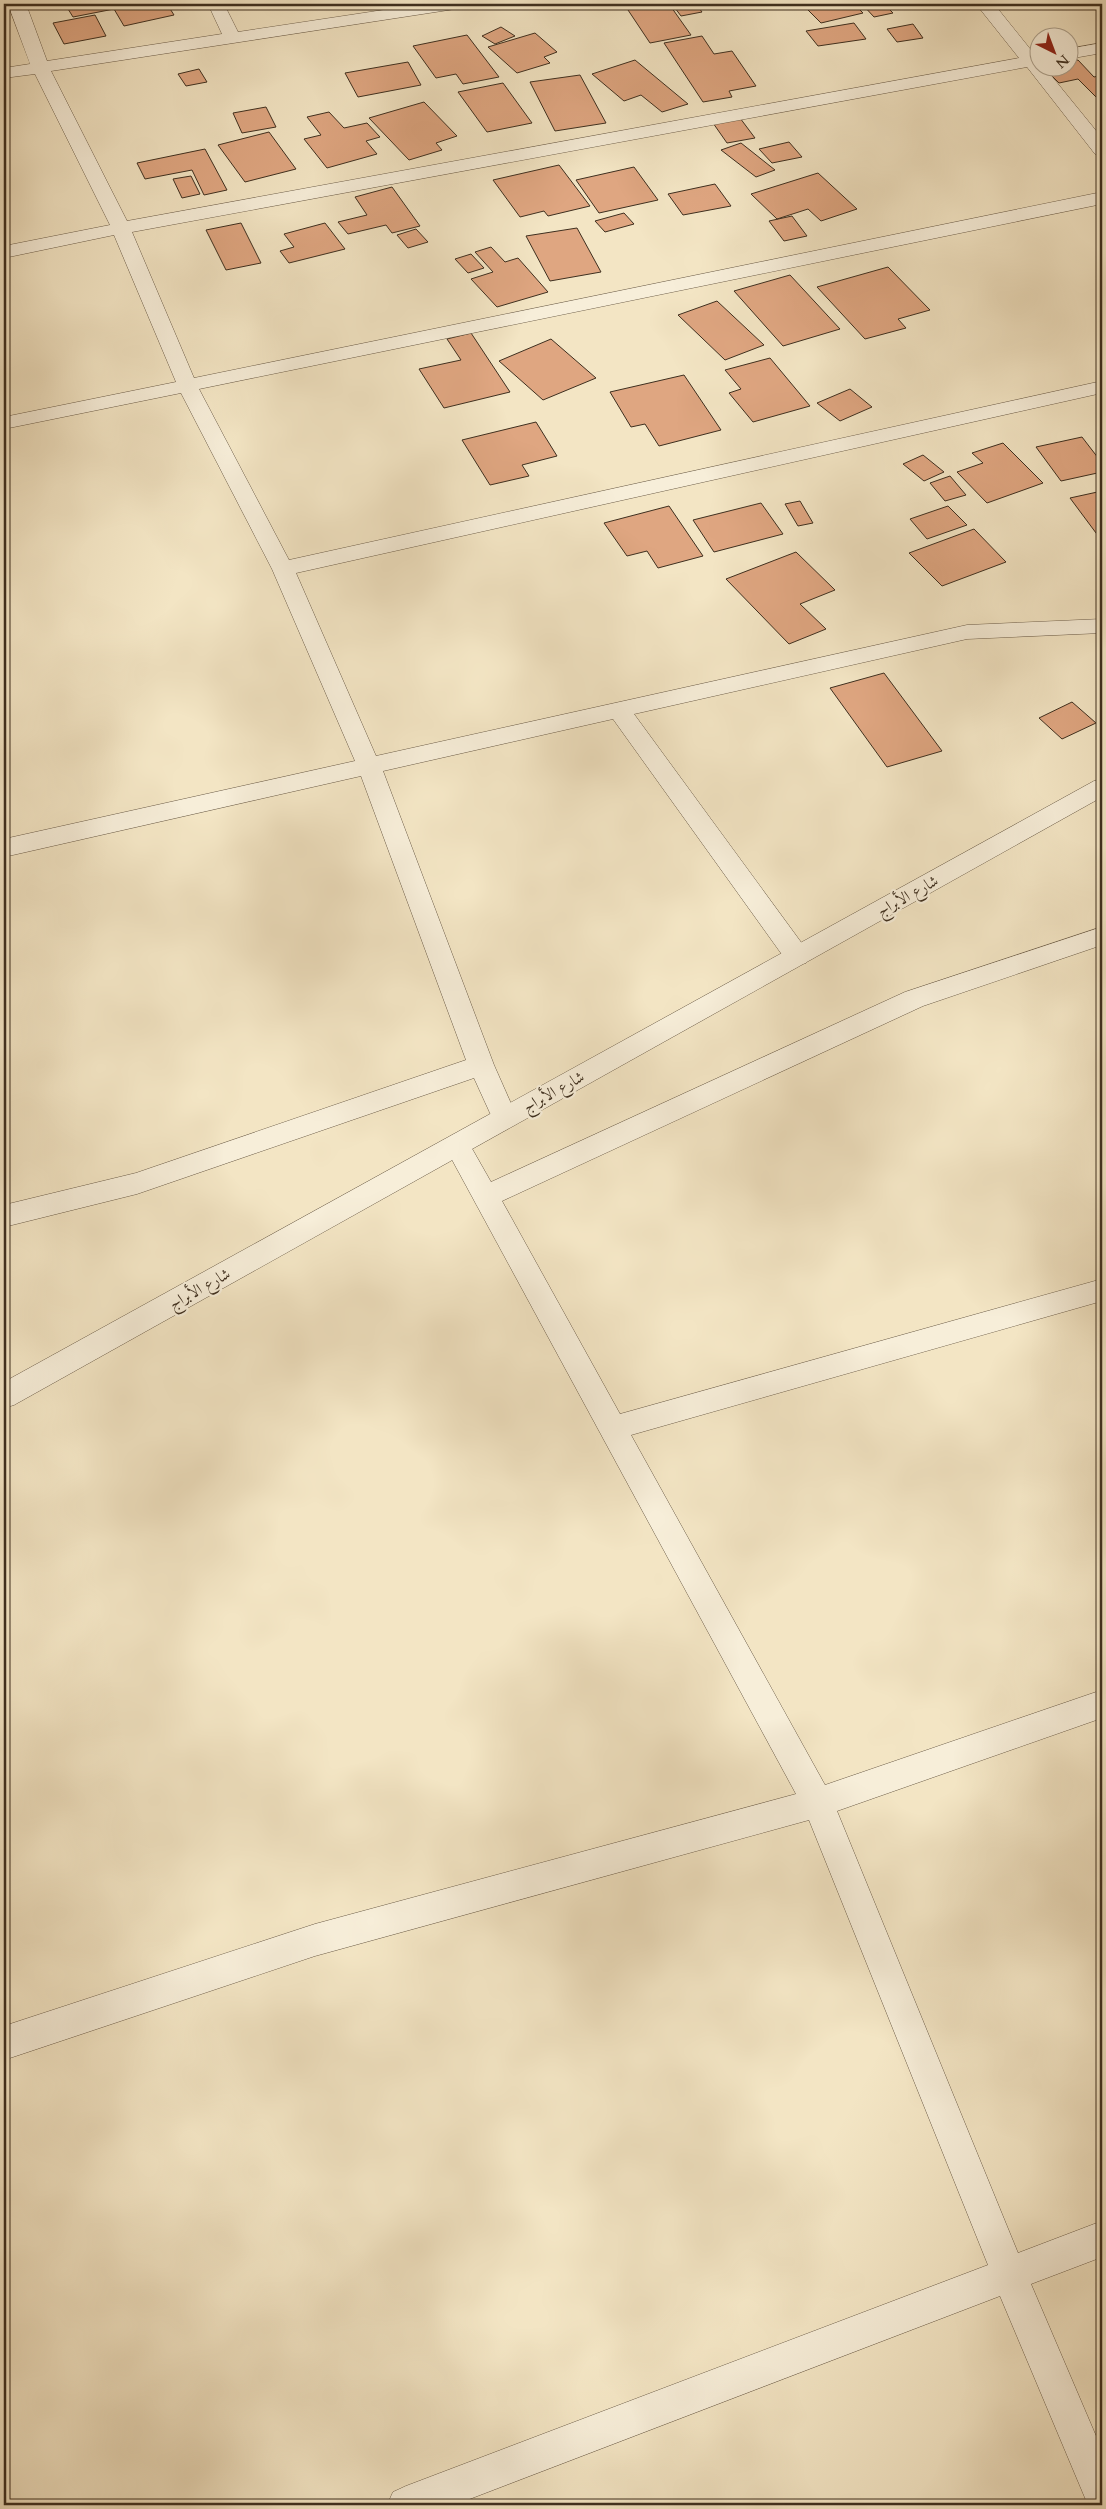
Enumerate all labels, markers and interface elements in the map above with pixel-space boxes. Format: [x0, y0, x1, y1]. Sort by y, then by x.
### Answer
north arrow [1028, 28, 1078, 78]
text: N [1051, 50, 1073, 72]
street label: شارع الأبراج [872, 869, 944, 924]
street label: شارع الأبراج [518, 1065, 590, 1120]
street label: شارع الأبراج [164, 1262, 236, 1317]

